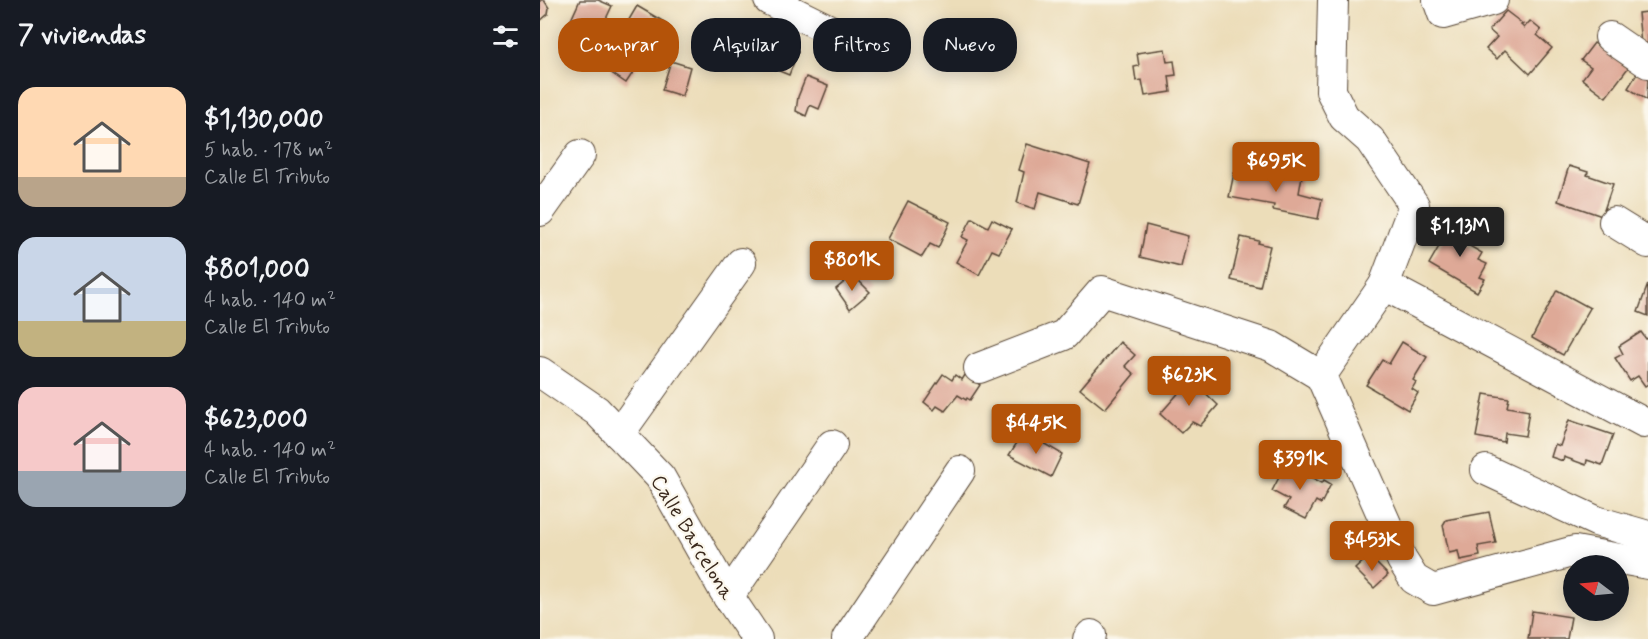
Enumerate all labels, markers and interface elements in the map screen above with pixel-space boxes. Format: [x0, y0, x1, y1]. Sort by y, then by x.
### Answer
chip: Comprar [558, 18, 679, 72]
chip: Alquilar [691, 18, 801, 72]
chip: Filtros [813, 18, 911, 72]
chip: Nuevo [923, 18, 1017, 72]
text: 7 viviendas [18, 19, 146, 53]
icon: filters [489, 20, 522, 53]
text: $1,130,000 [204, 103, 324, 137]
icon: home [66, 111, 138, 183]
text: 5 hab. · 178 m² [204, 137, 333, 164]
pin: $695K [1234, 142, 1318, 193]
text: $695K [1246, 148, 1306, 175]
text: Calle El Tributo [204, 164, 330, 191]
pin: $1.13M [1411, 207, 1509, 258]
text: $1.13M [1430, 213, 1490, 240]
pin: $801K [810, 241, 894, 292]
text: $801K [824, 247, 880, 274]
text: $801,000 [204, 253, 310, 287]
icon: home [66, 261, 138, 333]
text: 4 hab. · 140 m² [204, 287, 336, 314]
text: Calle El Tributo [204, 314, 330, 341]
pin: $623K [1147, 356, 1231, 407]
text: $623K [1162, 362, 1216, 389]
text: $623,000 [204, 403, 308, 437]
pin: $445K [994, 404, 1078, 455]
text: $445K [1006, 410, 1066, 437]
icon: home [66, 411, 138, 483]
text: 4 hab. · 140 m² [204, 437, 336, 464]
pin: $391K [1258, 440, 1342, 491]
text: $391K [1273, 446, 1327, 473]
text: Calle El Tributo [204, 464, 330, 491]
street label: Calle Barcelona [644, 470, 741, 606]
pin: $453K [1330, 521, 1414, 572]
text: $453K [1344, 527, 1400, 554]
north arrow [1563, 555, 1629, 621]
map controls [1563, 555, 1629, 621]

